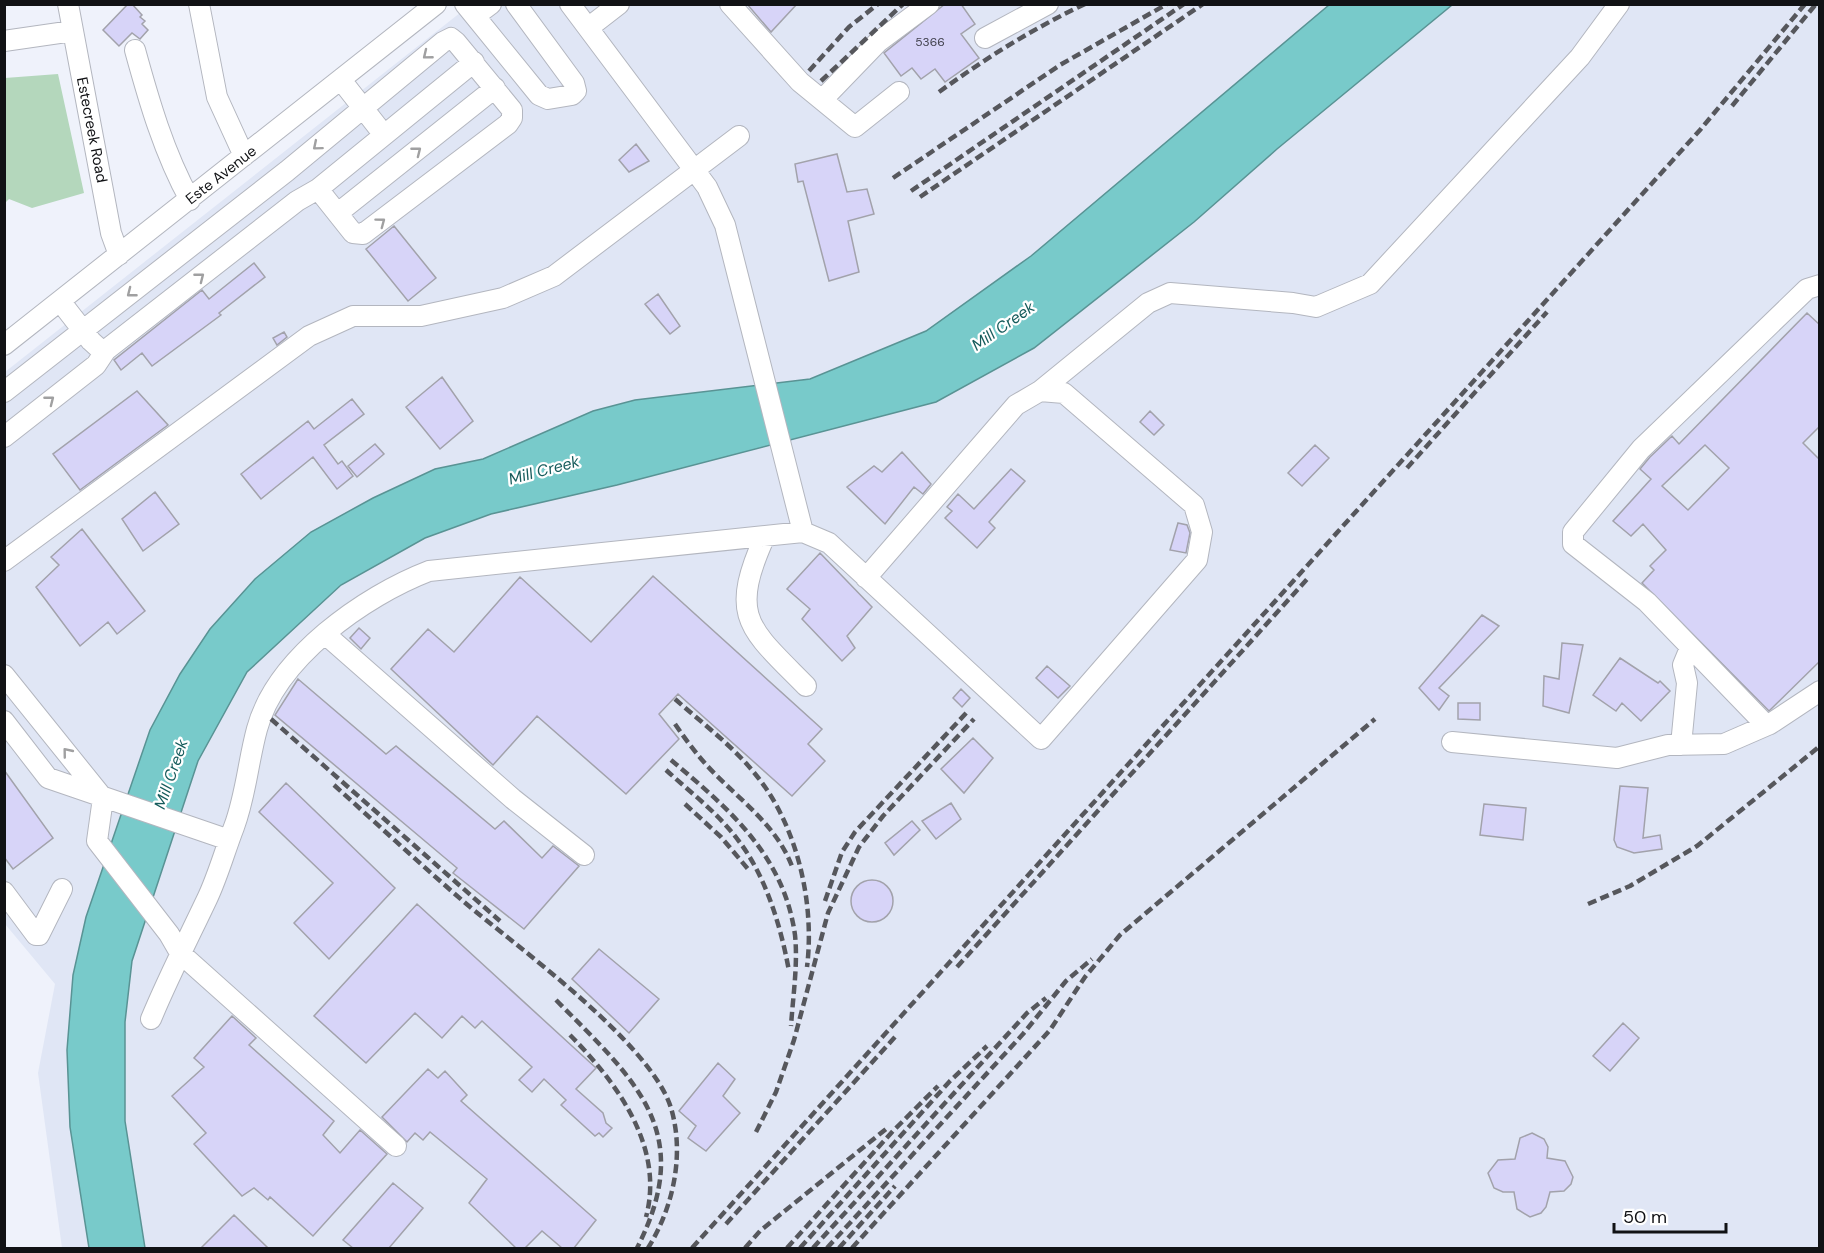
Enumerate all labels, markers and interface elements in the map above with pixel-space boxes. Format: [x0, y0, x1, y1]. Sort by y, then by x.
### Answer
house number: 5366 [915, 34, 945, 50]
one-way arrow [423, 48, 434, 59]
street label: Estecreek Road [72, 75, 112, 185]
one-way arrow [313, 139, 324, 150]
street label: Este Avenue [181, 141, 261, 209]
one-way arrow [410, 147, 421, 158]
one-way arrow [374, 218, 385, 229]
one-way arrow [193, 273, 204, 284]
one-way arrow [127, 286, 138, 297]
water label: Mill Creek [967, 296, 1039, 355]
one-way arrow [43, 397, 54, 408]
water label: Mill Creek [506, 450, 583, 490]
water label: Mill Creek [149, 735, 193, 812]
one-way arrow [63, 748, 74, 759]
scale bar [1614, 1196, 1726, 1234]
text: 50 m [1623, 1205, 1667, 1229]

